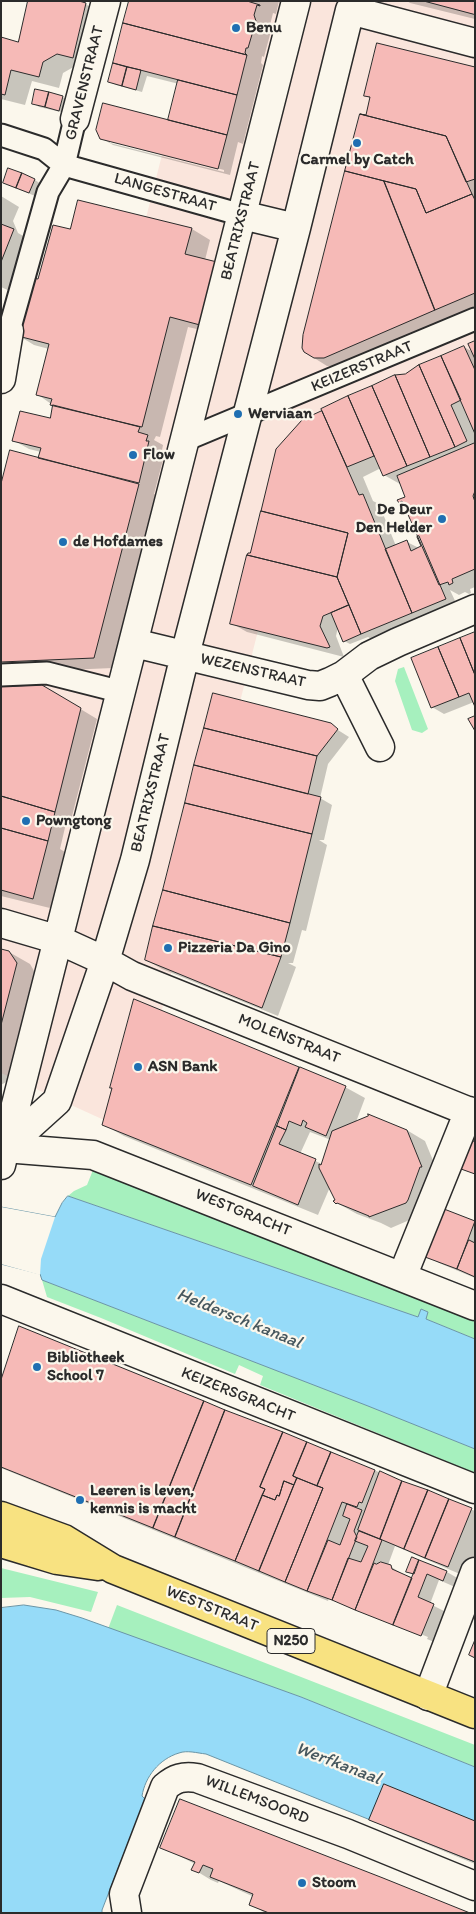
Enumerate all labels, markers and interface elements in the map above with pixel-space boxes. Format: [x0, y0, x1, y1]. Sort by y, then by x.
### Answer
place label: Benu [246, 18, 282, 38]
marker: Benu [230, 22, 242, 34]
street label: GRAVENSTRAAT [61, 24, 109, 142]
marker: Carmel by Catch [351, 137, 363, 149]
place label: Carmel by Catch [300, 150, 414, 170]
street label: BEATRIXSTRAAT [217, 160, 265, 282]
street label: LANGESTRAAT [112, 169, 218, 217]
street label: KEIZERSTRAAT [308, 337, 416, 397]
place label: Werviaan [248, 404, 312, 424]
marker: Werviaan [232, 408, 244, 420]
place label: Flow [143, 445, 175, 465]
marker: Flow [127, 449, 139, 461]
place label: De Deur Den Helder [355, 500, 432, 538]
marker: De Deur Den Helder [436, 513, 448, 525]
place label: de Hofdames [73, 532, 163, 552]
marker: de Hofdames [57, 536, 69, 548]
street label: WEZENSTRAAT [198, 650, 308, 692]
street label: BEATRIXSTRAAT [127, 732, 175, 854]
place label: Powngtong [36, 811, 111, 831]
marker: Powngtong [20, 815, 32, 827]
place label: Pizzeria Da Gino [178, 938, 291, 958]
marker: Pizzeria Da Gino [162, 942, 174, 954]
street label: MOLENSTRAAT [235, 1010, 343, 1068]
place label: ASN Bank [148, 1057, 218, 1077]
marker: ASN Bank [132, 1061, 144, 1073]
street label: WESTGRACHT [192, 1185, 294, 1241]
water label: Heldersch kanaal [173, 1284, 305, 1354]
place label: Bibliotheek School 7 [47, 1348, 125, 1386]
marker: Bibliotheek School 7 [31, 1361, 43, 1373]
street label: KEIZERSGRACHT [178, 1363, 298, 1427]
place label: Leeren is leven, kennis is macht [90, 1481, 197, 1519]
marker: Leeren is leven, kennis is macht [74, 1494, 86, 1506]
street label: WESTSTRAAT [163, 1582, 261, 1636]
road number: N250 [267, 1628, 315, 1654]
water label: Werfkanaal [292, 1738, 384, 1790]
street label: WILLEMSOORD [202, 1771, 312, 1829]
place label: Stoom [312, 1873, 356, 1893]
marker: Stoom [296, 1877, 308, 1889]

